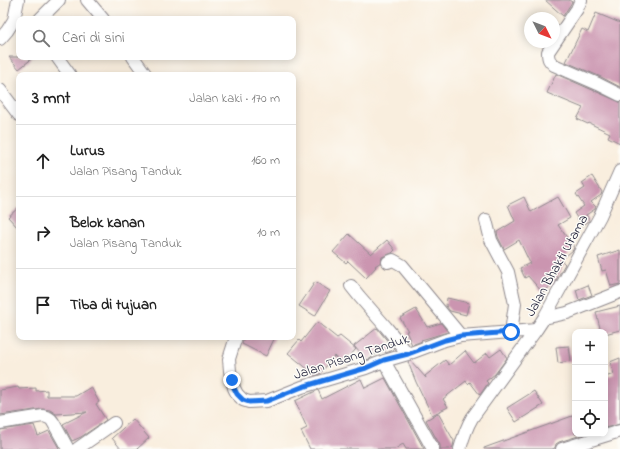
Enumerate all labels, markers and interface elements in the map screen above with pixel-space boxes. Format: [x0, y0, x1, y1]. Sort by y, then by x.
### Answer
north arrow [524, 12, 560, 48]
search box [16, 16, 296, 60]
icon: search [30, 27, 52, 49]
text: Cari di sini [62, 27, 125, 49]
text: 3 mnt [32, 86, 71, 111]
text: Jalan kaki · 170 m [189, 89, 280, 108]
text: Lurus [70, 140, 105, 162]
icon: ahead [32, 150, 54, 172]
text: 160 m [251, 151, 280, 170]
text: Jalan Pisang Tanduk [70, 162, 182, 181]
street label: Jalan Bhakti Utama [521, 211, 594, 321]
text: Belok kanan [70, 212, 145, 234]
icon: right [32, 222, 54, 244]
text: 10 m [257, 223, 280, 242]
text: Jalan Pisang Tanduk [70, 234, 182, 253]
icon: arrive [32, 294, 54, 316]
text: Tiba di tujuan [70, 294, 157, 316]
route start [502, 323, 520, 341]
street label: Jalan Pisang Tanduk [291, 329, 413, 387]
map controls [572, 329, 608, 437]
button: + [572, 329, 608, 365]
button: − [572, 365, 608, 401]
route end [223, 371, 241, 389]
button: locate [572, 401, 608, 437]

